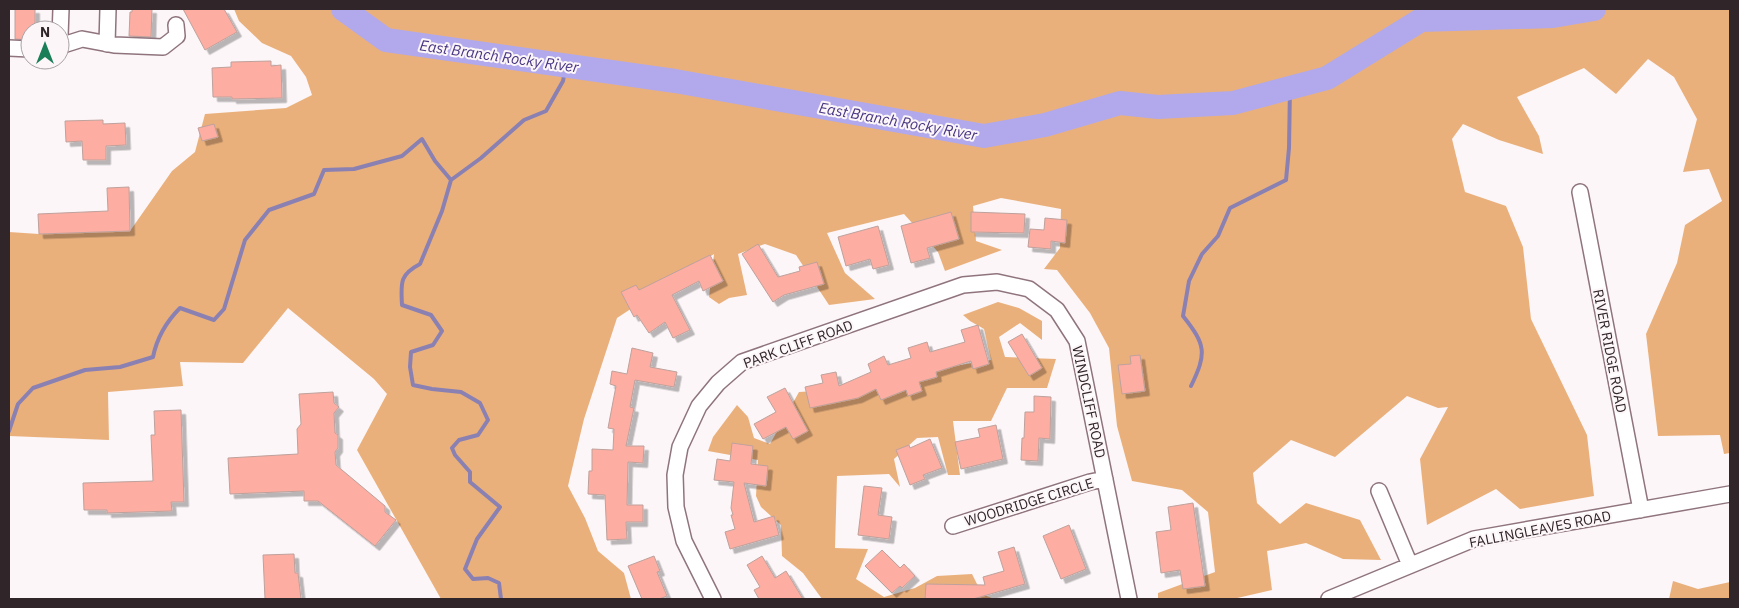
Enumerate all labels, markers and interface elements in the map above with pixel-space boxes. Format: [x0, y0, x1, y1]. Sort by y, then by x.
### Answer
north arrow [20, 20, 70, 70]
text: N [40, 23, 50, 41]
water label: East Branch Rocky River [418, 35, 580, 77]
water label: East Branch Rocky River [817, 98, 979, 144]
street label: RIVER RIDGE ROAD [1589, 288, 1631, 414]
street label: PARK CLIFF ROAD [741, 316, 855, 372]
street label: WINDCLIFF ROAD [1068, 344, 1110, 460]
street label: WOODRIDGE CIRCLE [962, 474, 1096, 530]
street label: FALLINGLEAVES ROAD [1468, 506, 1612, 552]

